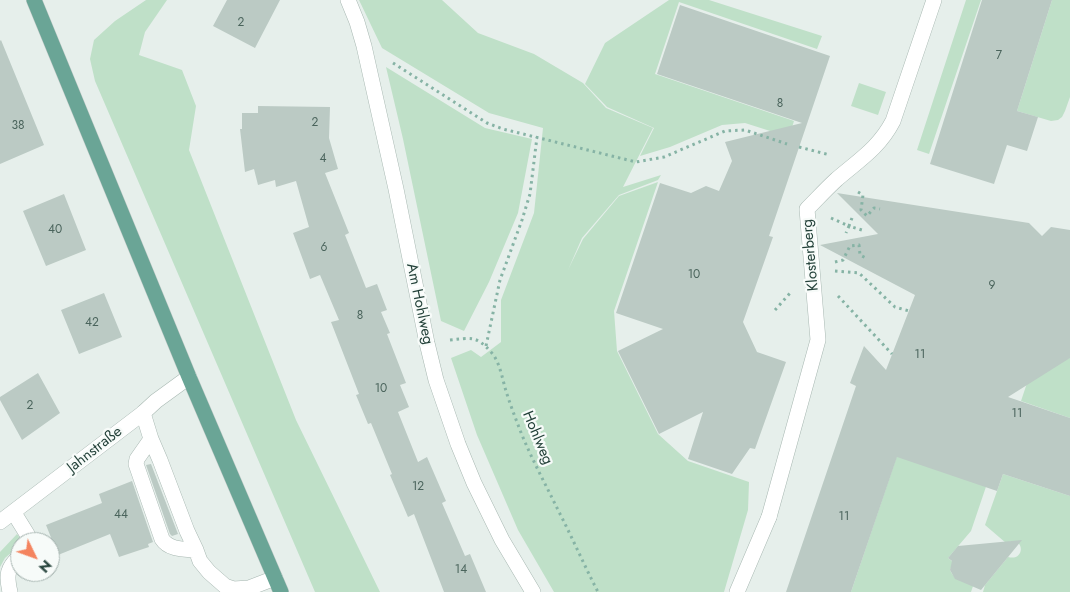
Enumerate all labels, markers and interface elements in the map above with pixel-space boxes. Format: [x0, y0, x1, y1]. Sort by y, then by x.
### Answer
house number: 2 [238, 16, 244, 30]
house number: 7 [996, 49, 1002, 63]
house number: 8 [777, 97, 783, 111]
house number: 2 [312, 116, 318, 130]
house number: 38 [11, 119, 25, 133]
house number: 4 [320, 152, 326, 166]
street label: Klosterberg [799, 218, 823, 292]
house number: 40 [48, 223, 62, 237]
house number: 6 [321, 241, 327, 255]
street label: Am Hohlweg [402, 262, 436, 346]
house number: 10 [688, 268, 700, 282]
house number: 9 [989, 279, 995, 293]
house number: 8 [357, 309, 363, 323]
house number: 42 [85, 316, 99, 330]
house number: 11 [915, 348, 925, 362]
house number: 10 [375, 382, 387, 396]
house number: 2 [27, 399, 33, 413]
house number: 11 [1012, 407, 1022, 421]
street label: Hohlweg [518, 408, 556, 468]
street label: Jahnstraße [64, 423, 126, 477]
house number: 12 [412, 480, 424, 494]
house number: 44 [114, 508, 128, 522]
house number: 11 [839, 510, 849, 524]
north arrow [10, 532, 60, 582]
text: N [34, 556, 57, 577]
house number: 14 [455, 563, 467, 577]

